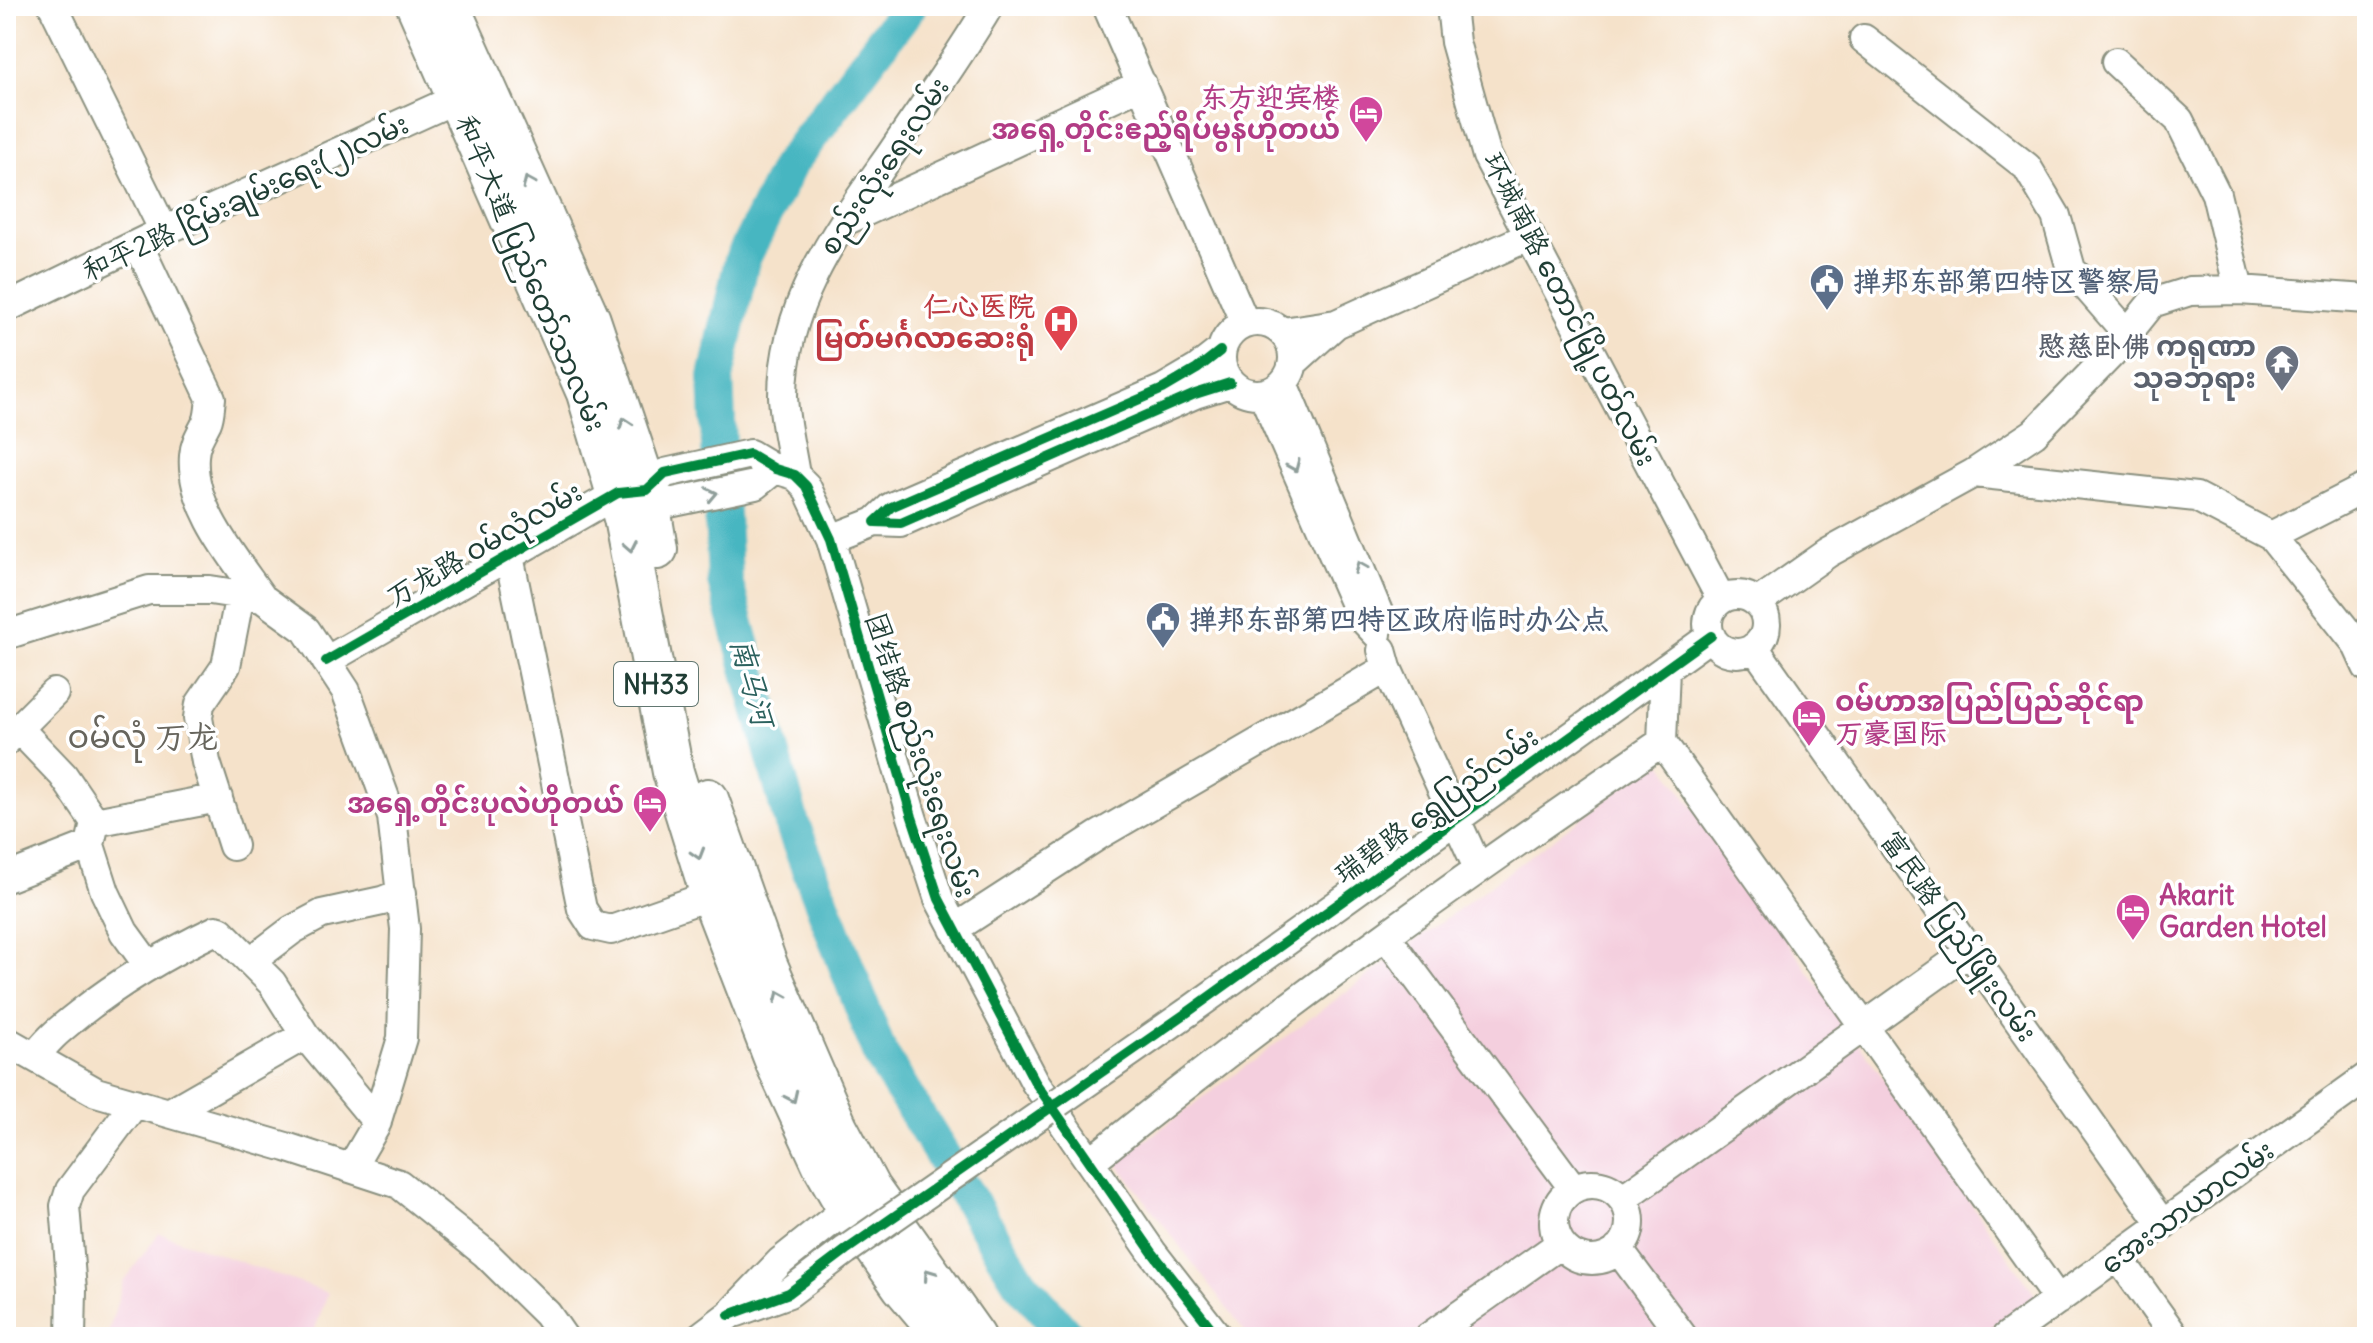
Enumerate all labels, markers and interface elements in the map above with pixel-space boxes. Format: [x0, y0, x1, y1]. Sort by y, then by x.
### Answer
street label: စည်းလုံးရေးလမ်း [811, 70, 961, 265]
place label: 东方迎宾楼 အရှေ့တိုင်းဧည့်ရိပ်မွန်ဟိုတယ် [992, 79, 1340, 152]
hotel icon: 东方迎宾楼 အရှေ့တိုင်းဧည့်ရိပ်မွန်ဟိုတယ် [1347, 94, 1385, 144]
street label: 和平2路 ငြိမ်းချမ်းရေး(၂)လမ်း [76, 105, 416, 293]
street label: 和平大道 ပြည်တော်သာလမ်း [443, 109, 614, 439]
street label: 环城南路 တောင်မြို့ပတ်လမ်း [1471, 146, 1665, 474]
one-way arrow [521, 176, 537, 191]
public building icon: 掸邦东部第四特区警察局 [1808, 262, 1846, 312]
place label: 掸邦东部第四特区警察局 [1853, 263, 2161, 299]
place label: 仁心医院 မြတ်မင်္ဂလာဆေးရုံ [815, 288, 1035, 361]
hospital icon: 仁心医院 မြတ်မင်္ဂလာဆေးရုံ [1042, 303, 1080, 353]
place label: 愍慈卧佛 ကရုဏာ သုခဘုရား [2037, 328, 2256, 401]
temple icon: 愍慈卧佛 ကရုဏာ သုခဘုရား [2263, 343, 2301, 393]
one-way arrow [618, 417, 634, 431]
one-way arrow [1285, 457, 1301, 472]
street label: 万龙路 ဝမ်လုံလမ်း [380, 473, 591, 619]
one-way arrow [705, 486, 718, 503]
one-way arrow [620, 540, 637, 553]
one-way arrow [1353, 561, 1369, 575]
public building icon: 掸邦东部第四特区政府临时办公点 [1144, 600, 1182, 650]
place label: 掸邦东部第四特区政府临时办公点 [1189, 601, 1609, 637]
street label: 团结路 စည်းလုံးရေးလမ်း [853, 608, 984, 904]
water label: 南马河 [723, 634, 784, 735]
road number: NH33 [614, 662, 698, 706]
place label: ဝမ်ဟာအပြည်ပြည်ဆိုင်ရာ 万豪国际 [1835, 682, 2144, 751]
hotel icon: ဝမ်ဟာအပြည်ပြည်ဆိုင်ရာ 万豪国际 [1790, 698, 1828, 748]
district label: ဝမ်လုံ 万龙 [68, 714, 218, 763]
street label: 瑞碧路 ရွှေပြည်လမ်း [1327, 719, 1548, 895]
place label: အရှေ့တိုင်းပုလဲဟိုတယ် [347, 784, 624, 826]
hotel icon: အရှေ့တိုင်းပုလဲဟိုတယ် [631, 784, 669, 834]
street label: 富民路 ပြည်ဖြိုးလမ်း [1869, 823, 2045, 1051]
one-way arrow [689, 847, 705, 861]
place label: Akarit Garden Hotel [2159, 877, 2327, 945]
hotel icon: Akarit Garden Hotel [2114, 892, 2152, 942]
one-way arrow [774, 990, 790, 1005]
one-way arrow [782, 1088, 798, 1103]
street label: အေးသာယာလမ်း [2093, 1132, 2281, 1282]
one-way arrow [924, 1268, 939, 1282]

